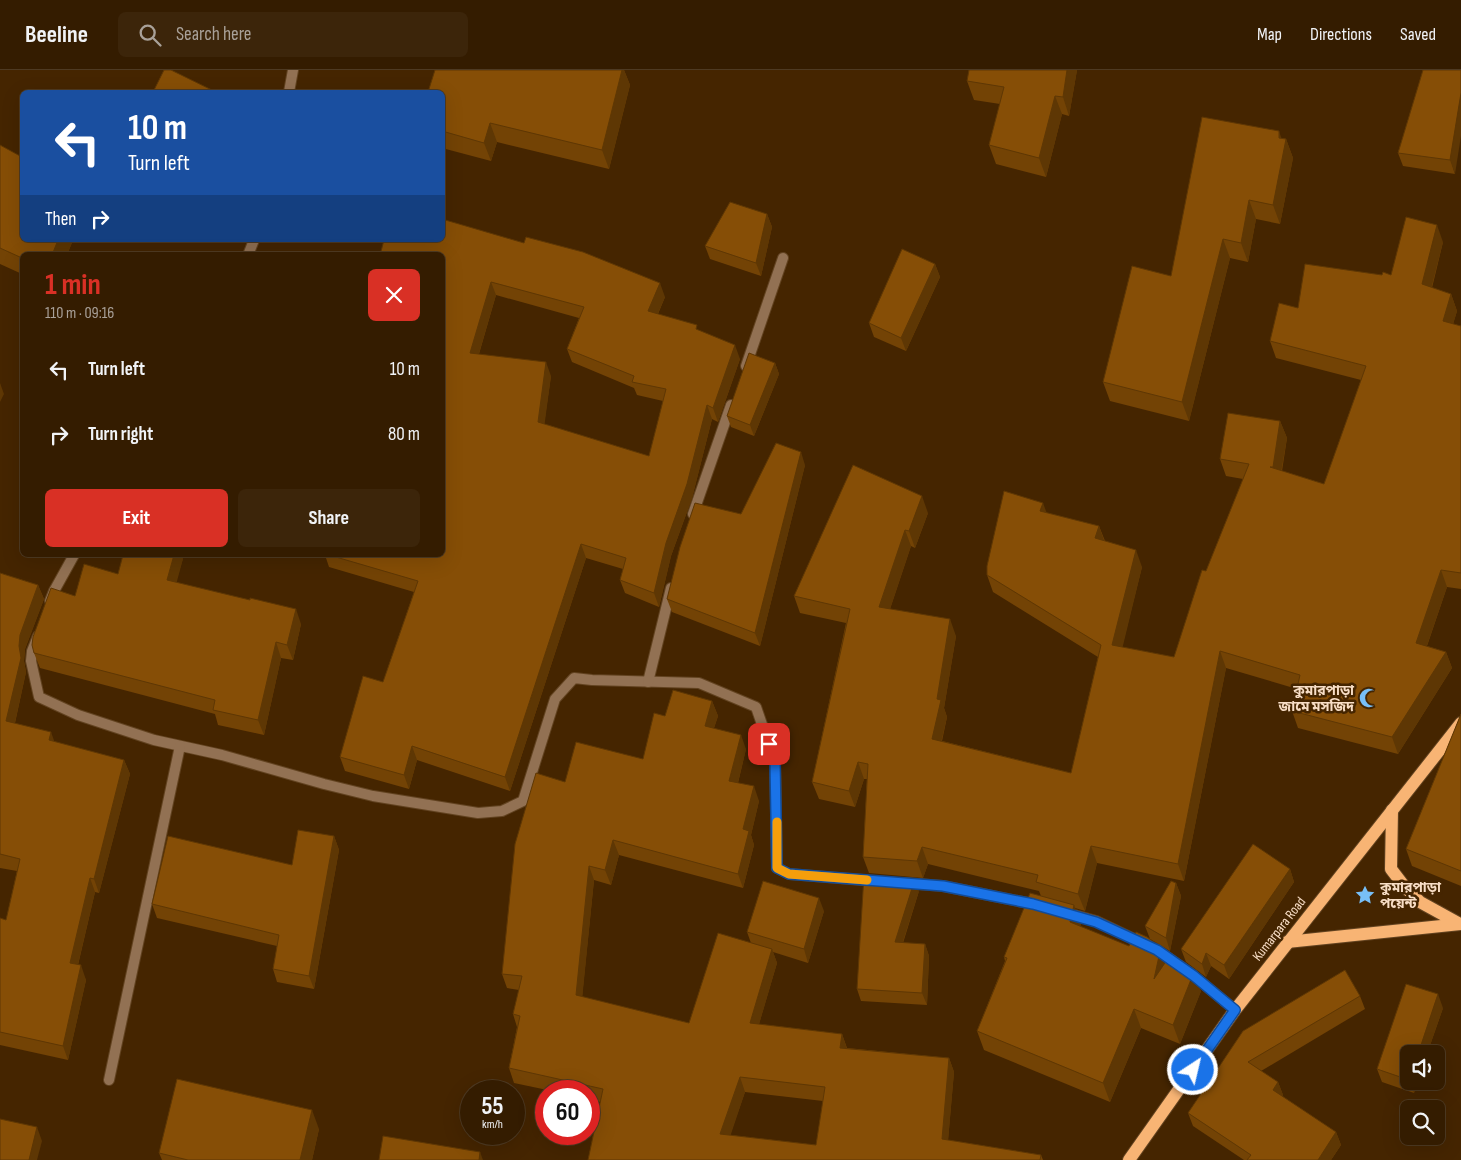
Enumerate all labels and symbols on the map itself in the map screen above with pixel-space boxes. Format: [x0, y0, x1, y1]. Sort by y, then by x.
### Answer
place label: কুমারপাড়া জামে মসজিদ [1278, 682, 1355, 715]
mosque icon: কুমারপাড়া জামে মসজিদ [1358, 687, 1380, 709]
pin [748, 723, 790, 765]
place label: কুমারপাড়া পয়েন্ট [1379, 879, 1442, 912]
place icon: কুমারপাড়া পয়েন্ট [1354, 884, 1376, 906]
street label: Kumarpara Road [1249, 894, 1309, 964]
position arrow [1166, 1043, 1218, 1095]
speed limit sign: 60 [535, 1080, 600, 1145]

